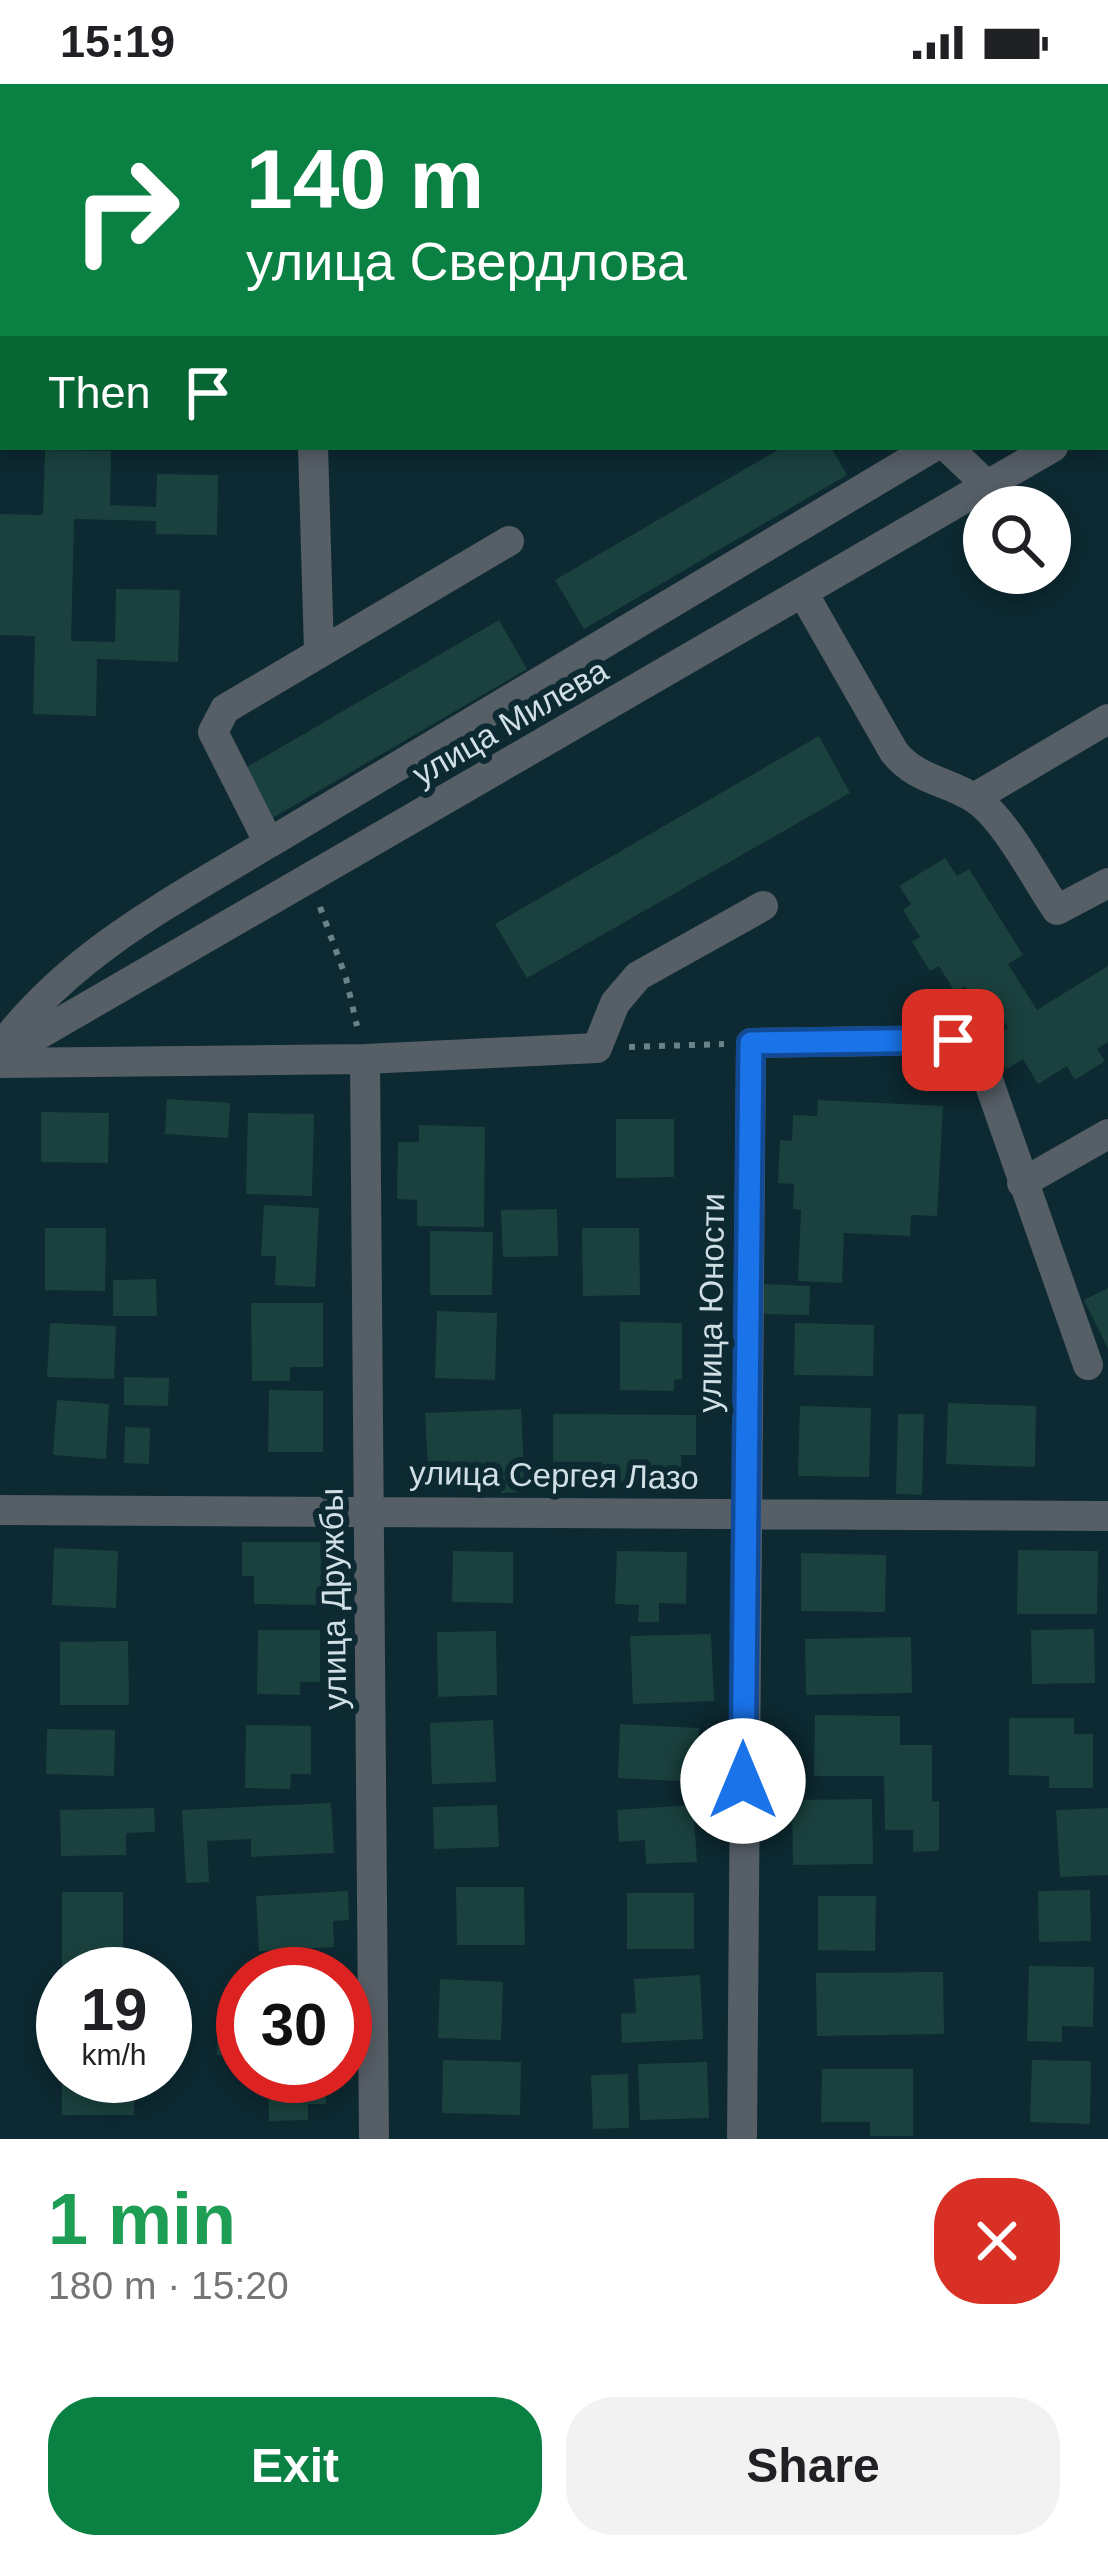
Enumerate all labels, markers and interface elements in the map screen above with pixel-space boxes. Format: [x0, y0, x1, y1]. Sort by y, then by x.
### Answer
text: 15:19 [60, 16, 175, 67]
icon: right [48, 132, 204, 288]
text: 140 m [246, 132, 484, 226]
text: улица Свердлова [246, 231, 687, 291]
icon: arrive [175, 360, 241, 426]
text: Then [48, 367, 151, 418]
map controls [963, 486, 1071, 594]
button: search [963, 486, 1071, 594]
street label: улица Милева [406, 651, 615, 793]
pin [902, 989, 1004, 1091]
icon: arrive [920, 1007, 986, 1073]
street label: улица Юности [691, 1193, 731, 1413]
street label: улица Сергея Лазо [409, 1454, 699, 1496]
street label: улица Дружбы [313, 1488, 353, 1710]
position arrow [680, 1718, 806, 1844]
speed limit sign: 30 [216, 1947, 372, 2103]
text: 19 [81, 1976, 147, 2043]
text: km/h [81, 2038, 147, 2071]
button: close [934, 2178, 1060, 2304]
text: 1 min [48, 2179, 236, 2259]
text: 180 m · 15:20 [48, 2264, 289, 2307]
button: Exit [48, 2397, 542, 2535]
button: Share [566, 2397, 1060, 2535]

